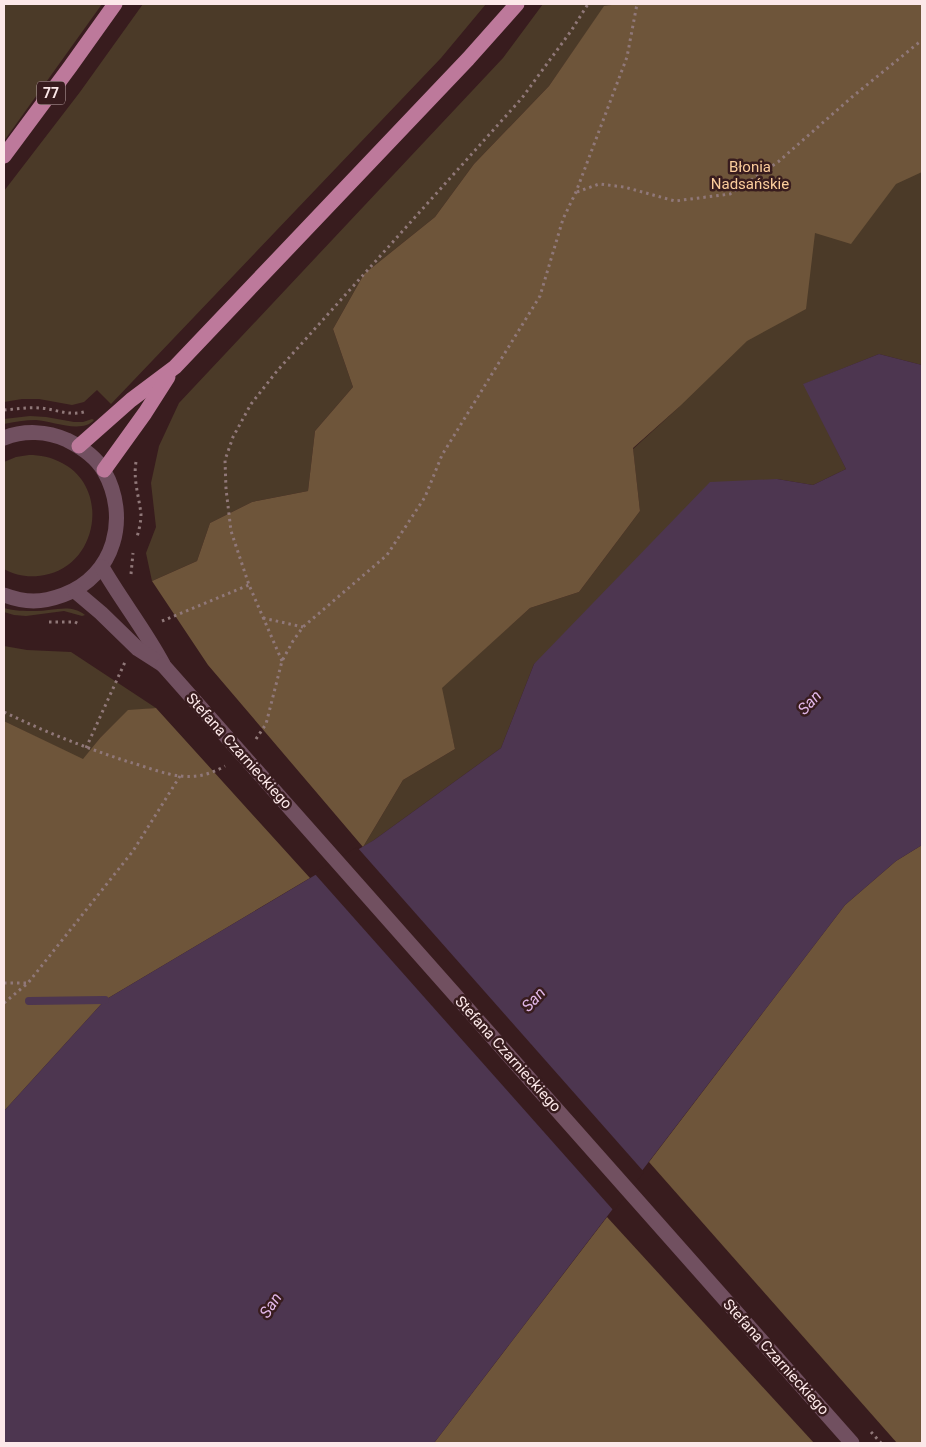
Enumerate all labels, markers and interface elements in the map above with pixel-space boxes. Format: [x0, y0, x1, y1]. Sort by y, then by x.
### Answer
road number: 77 [37, 82, 65, 105]
park label: Błonia Nadsańskie [711, 158, 789, 193]
water label: San [793, 686, 825, 718]
street label: Stefana Czarnieckiego [182, 689, 296, 813]
water label: San [517, 983, 549, 1015]
street label: Stefana Czarnieckiego [451, 992, 565, 1116]
water label: San [255, 1289, 286, 1321]
street label: Stefana Czarnieckiego [719, 1295, 833, 1419]

